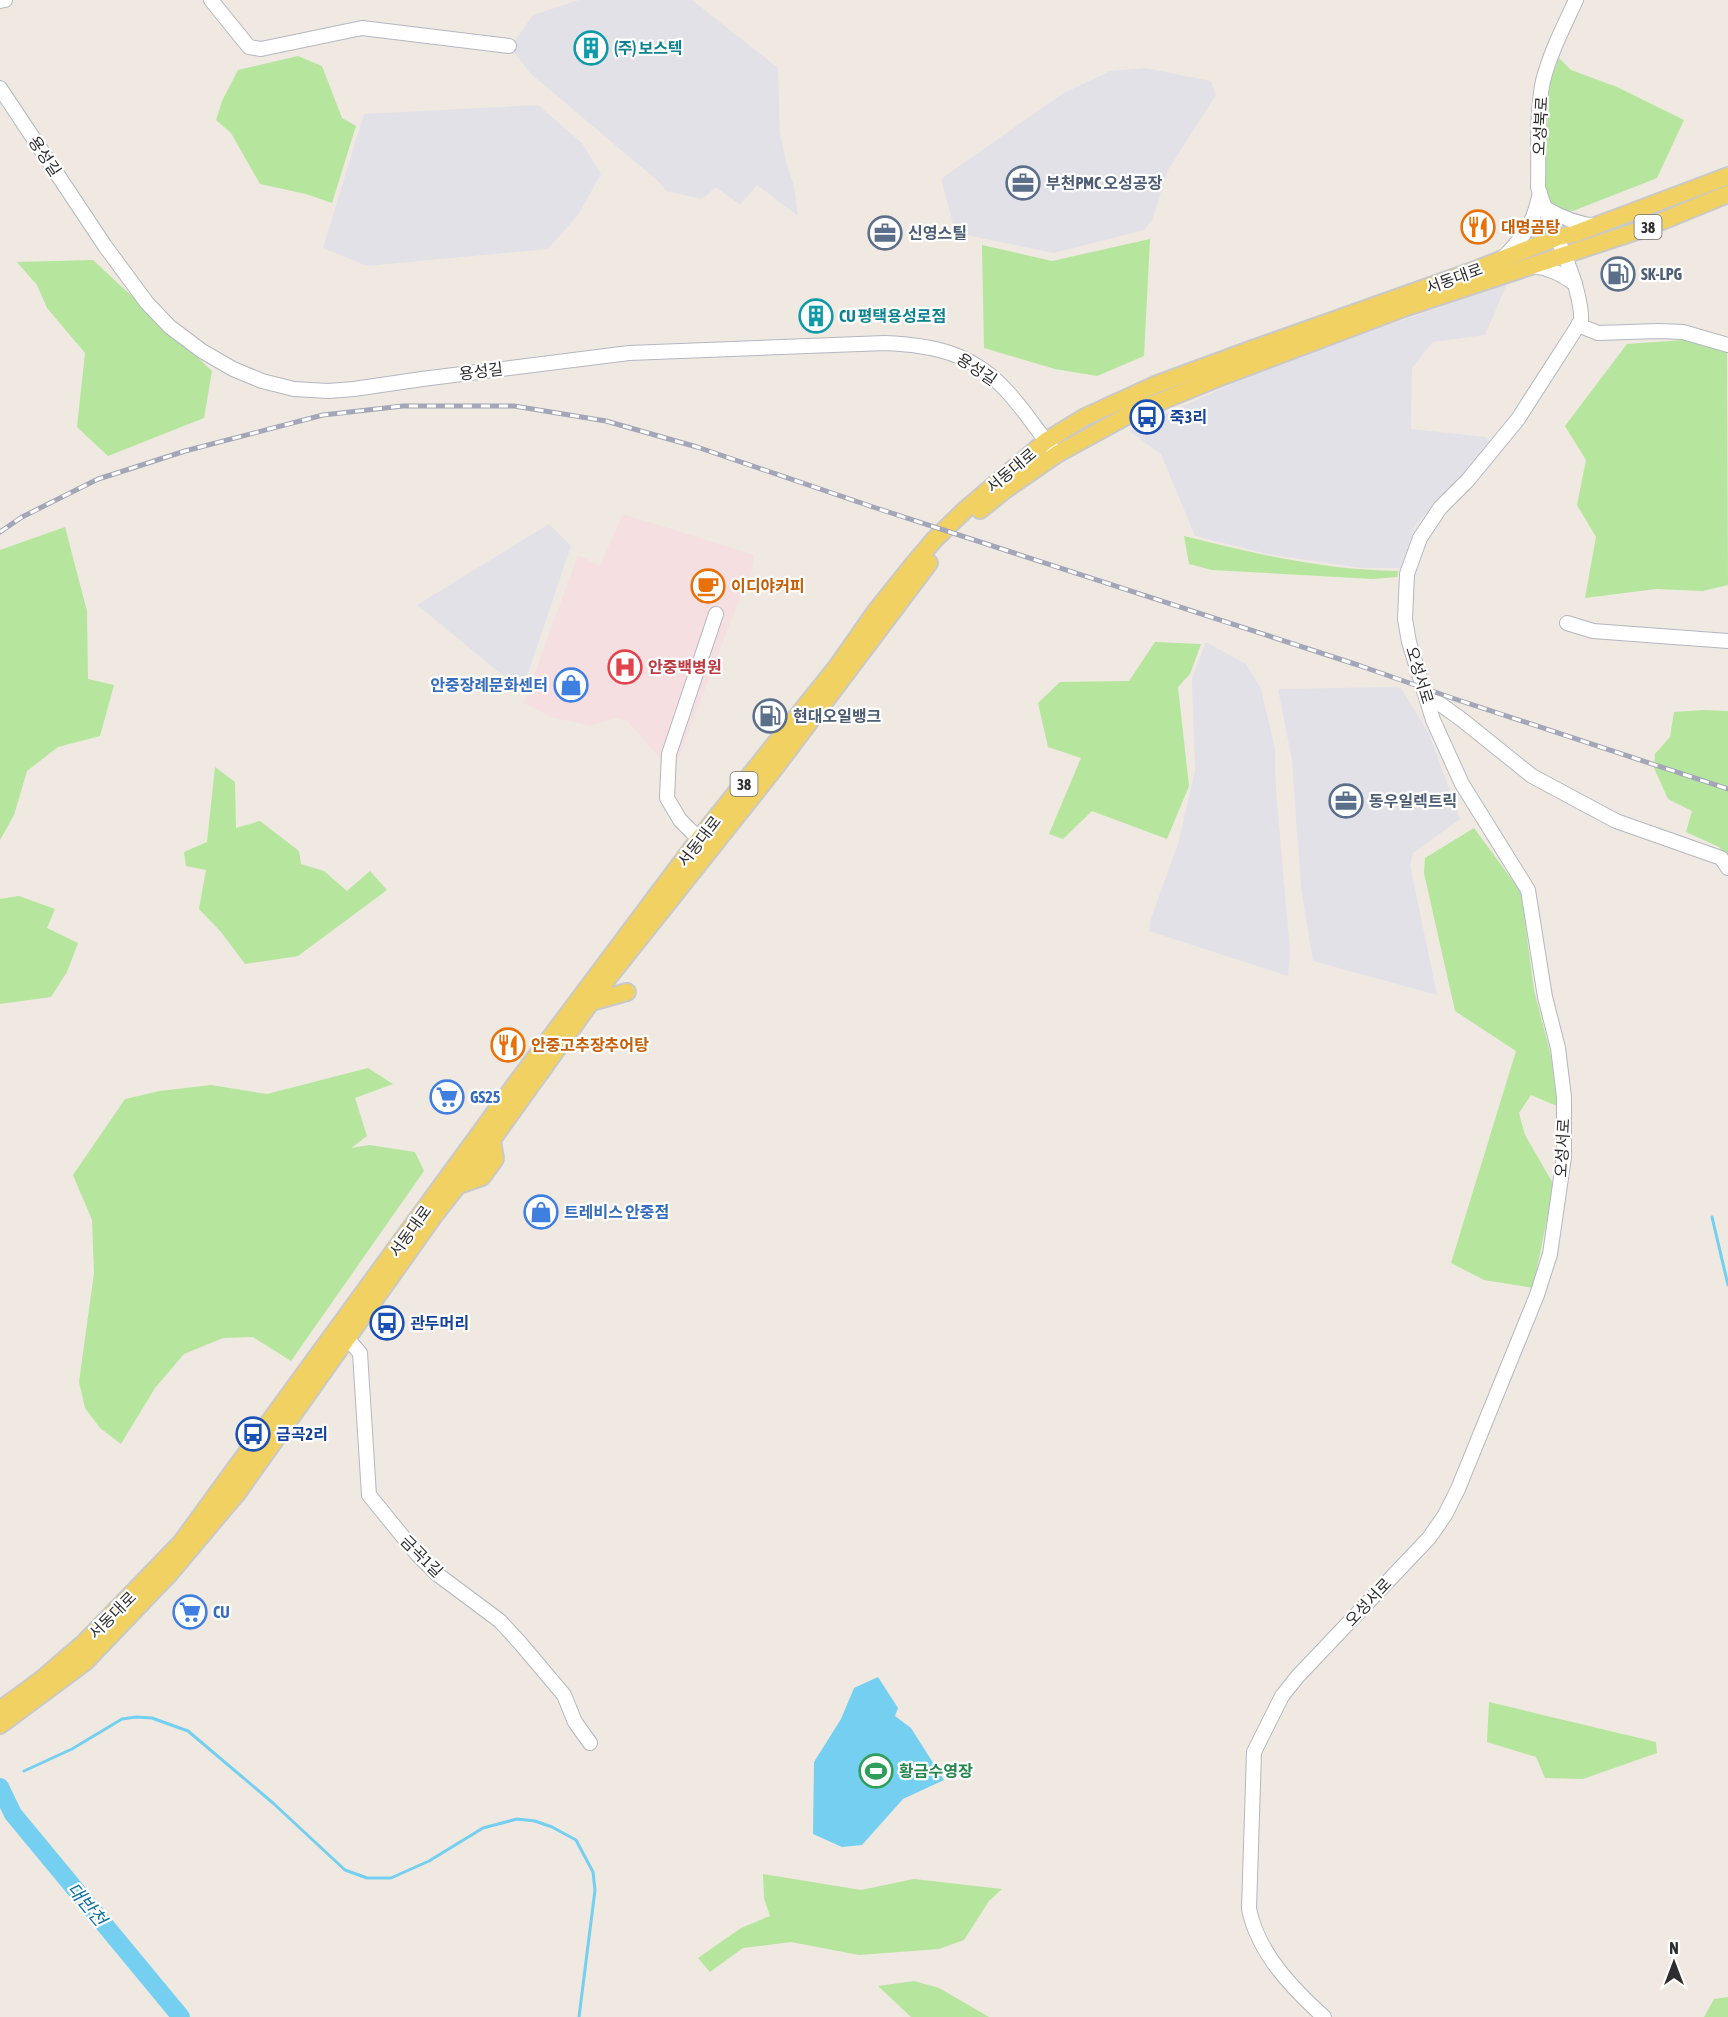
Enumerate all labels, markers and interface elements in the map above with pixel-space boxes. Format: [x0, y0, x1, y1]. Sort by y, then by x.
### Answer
building icon: (주) 보스텍 [573, 30, 609, 66]
place label: (주) 보스텍 [614, 39, 683, 57]
street label: 오성북로 [1529, 96, 1551, 156]
street label: 용성길 [25, 133, 65, 179]
office icon: 부천PMC 오성공장 [1005, 165, 1041, 201]
place label: 부천PMC 오성공장 [1046, 174, 1163, 192]
restaurant icon: 대명곰탕 [1460, 209, 1496, 245]
office icon: 신영스틸 [867, 215, 903, 251]
road number: 38 [1634, 215, 1662, 239]
place label: 대명곰탕 [1501, 218, 1560, 236]
place label: 신영스틸 [908, 224, 967, 242]
fuel station icon: SK-LPG [1600, 256, 1636, 292]
street label: 서동대로 [1423, 259, 1485, 297]
place label: SK-LPG [1641, 265, 1683, 283]
building icon: CU 평택용성로점 [798, 298, 834, 334]
place label: CU 평택용성로점 [839, 307, 946, 325]
street label: 용성길 [954, 349, 1000, 389]
street label: 용성길 [458, 359, 504, 383]
bus stop icon: 죽3리 [1129, 399, 1165, 435]
place label: 죽3리 [1170, 408, 1207, 426]
street label: 서동대로 [983, 444, 1040, 496]
cafe icon: 이디야커피 [690, 568, 726, 604]
place label: 이디야커피 [731, 577, 805, 595]
street label: 오성서로 [1403, 644, 1437, 706]
hospital icon: 안중백병원 [607, 649, 643, 685]
place label: 안중백병원 [648, 658, 722, 676]
shop icon: 안중장례문화센터 [553, 667, 589, 703]
place label: 안중장례문화센터 [430, 676, 548, 694]
fuel station icon: 현대오일뱅크 [752, 698, 788, 734]
place label: 현대오일뱅크 [793, 707, 882, 725]
road number: 38 [730, 772, 758, 796]
office icon: 동우일렉트릭 [1328, 783, 1364, 819]
place label: 동우일렉트릭 [1369, 792, 1457, 810]
street label: 서동대로 [674, 812, 724, 870]
restaurant icon: 안중고추장추어탕 [490, 1027, 526, 1063]
place label: 안중고추장추어탕 [531, 1036, 649, 1054]
supermarket icon: GS25 [429, 1079, 465, 1115]
place label: GS25 [470, 1088, 501, 1106]
street label: 오성서로 [1551, 1118, 1573, 1178]
shop icon: 트레비스 안중점 [523, 1194, 559, 1230]
street label: 서동대로 [385, 1202, 435, 1260]
place label: 트레비스 안중점 [564, 1203, 669, 1221]
bus stop icon: 관두머리 [369, 1305, 405, 1341]
place label: 관두머리 [410, 1314, 469, 1332]
bus stop icon: 금곡2리 [235, 1416, 271, 1452]
place label: 금곡2리 [276, 1425, 328, 1443]
street label: 금곡1길 [397, 1531, 447, 1581]
street label: 오성서로 [1341, 1574, 1395, 1630]
street label: 서동대로 [85, 1588, 139, 1642]
supermarket icon: CU [172, 1594, 208, 1630]
place label: CU [213, 1603, 230, 1621]
sports icon: 황금수영장 [858, 1753, 894, 1789]
place label: 황금수영장 [899, 1762, 973, 1780]
water label: 대반천 [63, 1878, 113, 1932]
north arrow [1644, 1933, 1704, 1993]
text: N [1669, 1939, 1679, 1957]

